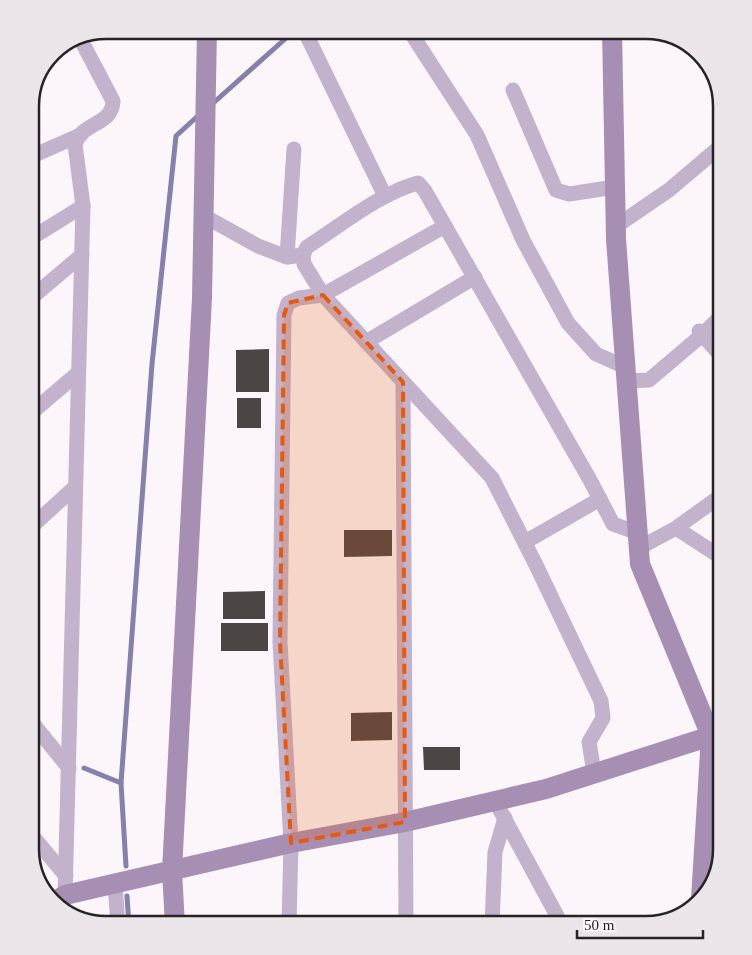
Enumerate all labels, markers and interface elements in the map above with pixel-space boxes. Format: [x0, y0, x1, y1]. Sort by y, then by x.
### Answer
scale bar [577, 908, 703, 940]
text: 50 m [584, 917, 615, 933]

